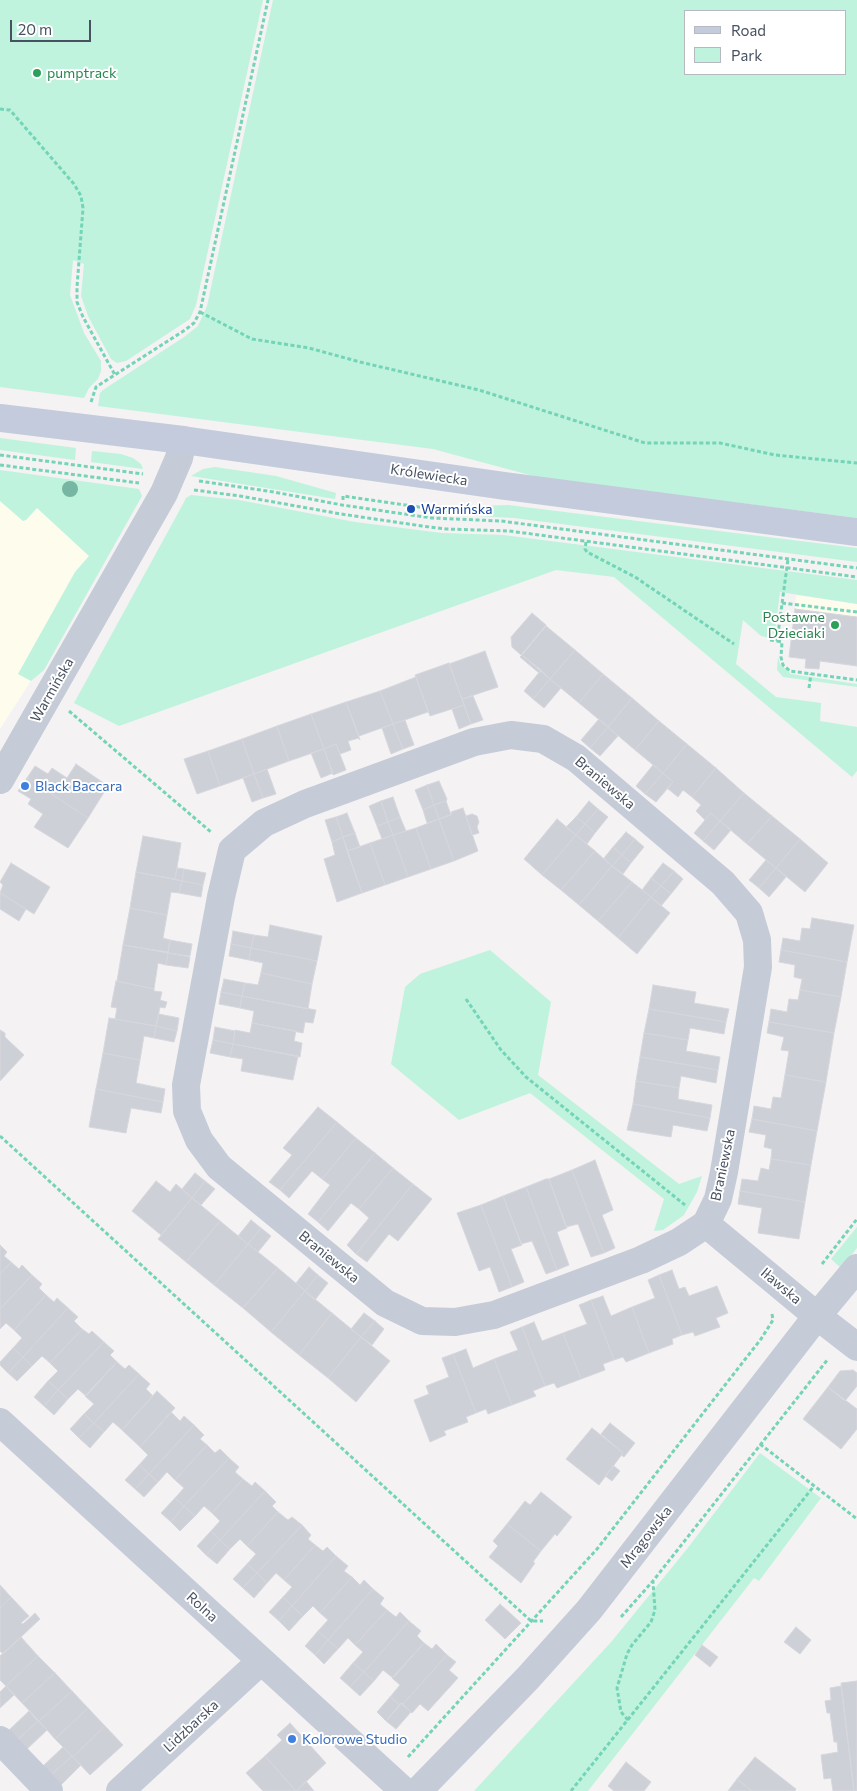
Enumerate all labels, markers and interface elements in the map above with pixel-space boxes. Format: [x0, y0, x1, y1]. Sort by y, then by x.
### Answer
scale bar [12, 10, 94, 42]
legend [684, 10, 847, 75]
text: 20 m [18, 20, 52, 38]
text: Road [731, 21, 766, 39]
text: Park [731, 46, 762, 64]
place label: pumptrack [47, 65, 117, 81]
marker: pumptrack [31, 67, 43, 79]
street label: Królewiecka [389, 461, 469, 489]
place label: Warmińska [421, 501, 493, 517]
marker: Warmińska [405, 503, 417, 515]
place label: Postawne Dzieciaki [762, 609, 825, 642]
marker: Postawne Dzieciaki [829, 619, 841, 631]
street label: Warmińska [27, 655, 77, 725]
street label: Braniewska [572, 753, 638, 813]
place label: Black Baccara [35, 778, 122, 794]
marker: Black Baccara [19, 780, 31, 792]
street label: Braniewska [707, 1128, 739, 1202]
street label: Braniewska [295, 1227, 363, 1287]
street label: Iławska [757, 1264, 805, 1308]
street label: Mrągowska [617, 1503, 675, 1571]
street label: Rolna [183, 1589, 221, 1625]
street label: Lidzbarska [160, 1696, 222, 1756]
place label: Kolorowe Studio [302, 1731, 407, 1747]
marker: Kolorowe Studio [286, 1733, 298, 1745]

